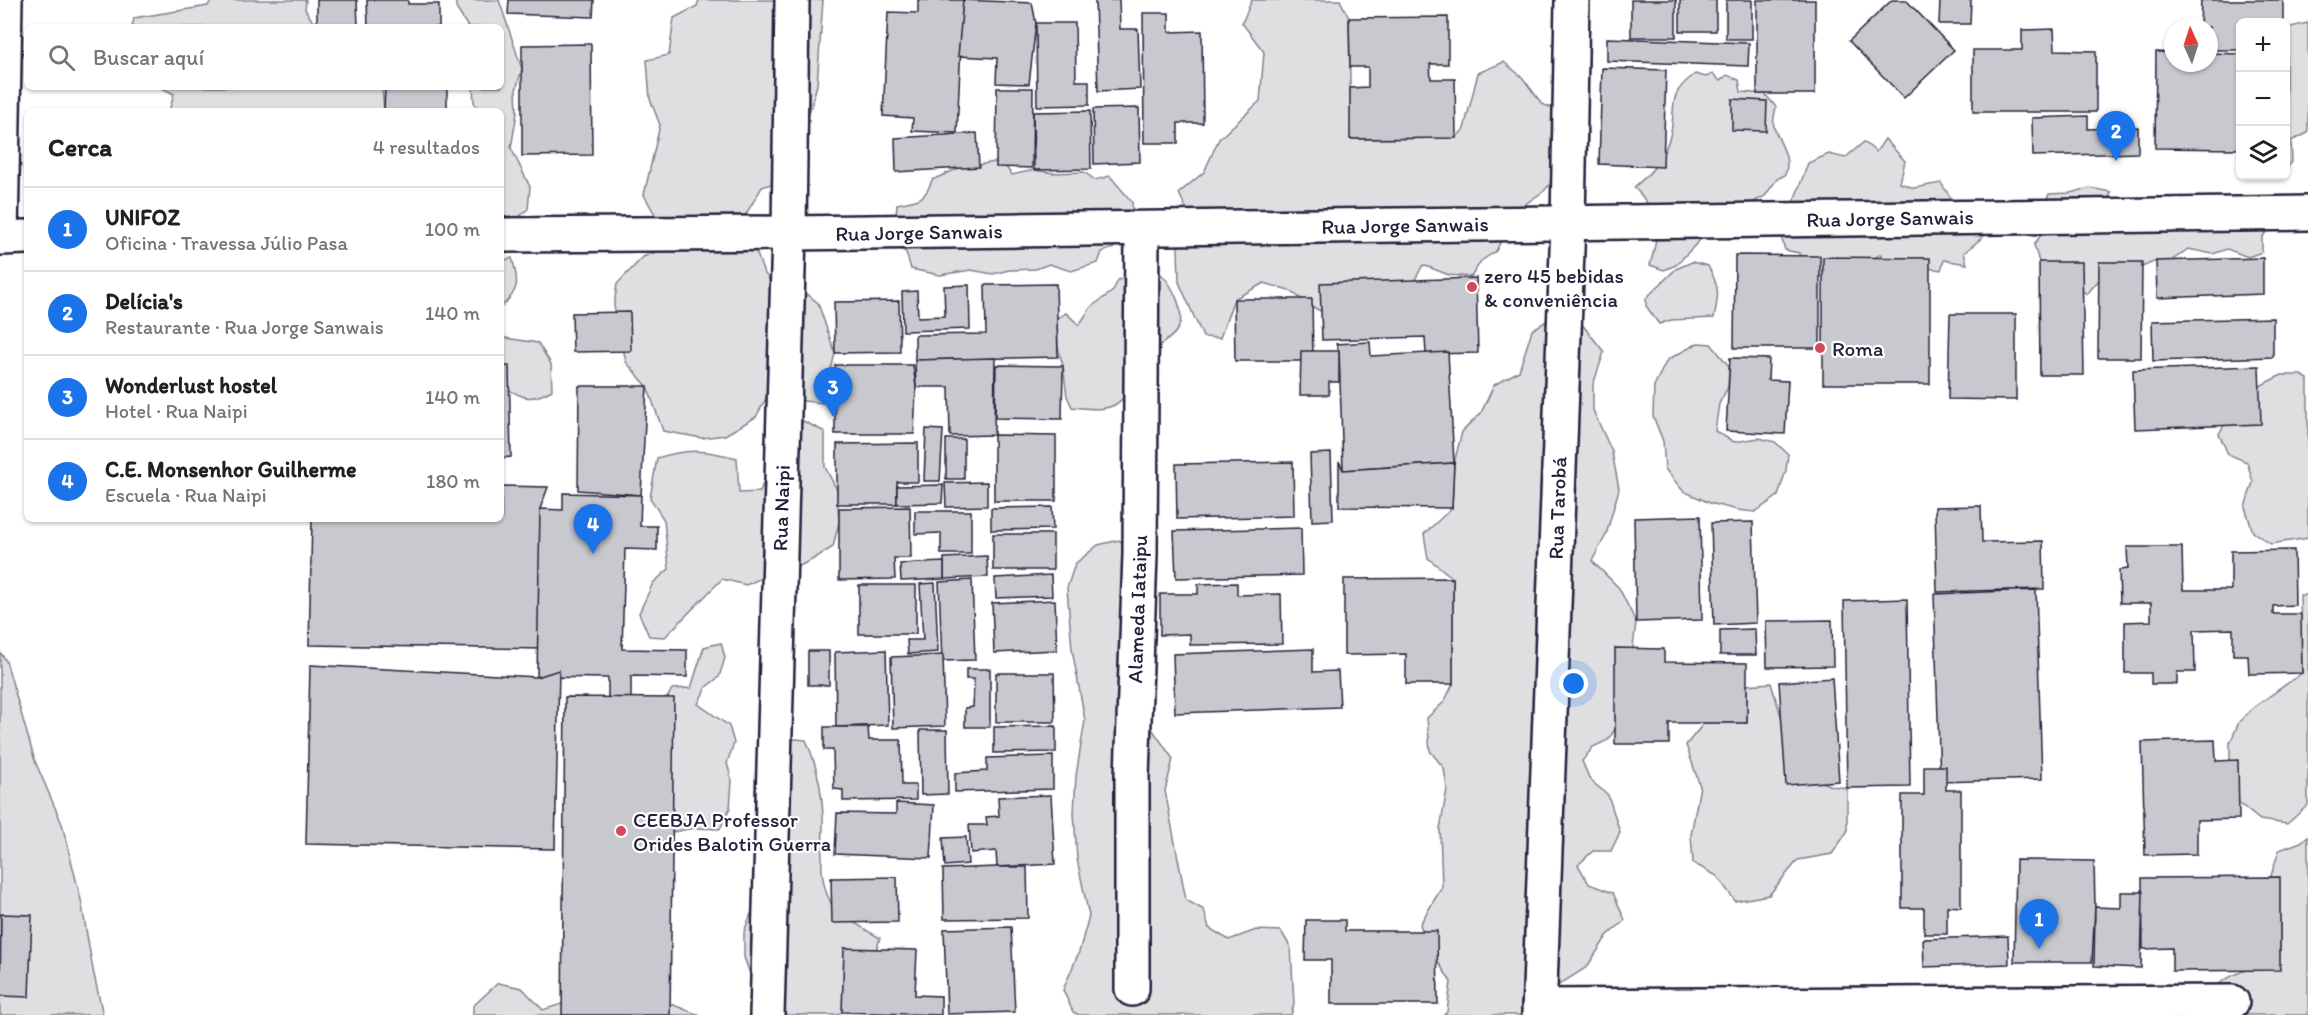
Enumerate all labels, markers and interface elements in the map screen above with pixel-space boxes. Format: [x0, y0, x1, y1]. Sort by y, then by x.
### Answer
north arrow [2164, 18, 2218, 72]
map controls [2236, 18, 2290, 180]
button: + [2236, 18, 2290, 72]
search box [24, 24, 504, 90]
icon: search [45, 41, 78, 74]
text: Buscar aquí [93, 44, 204, 71]
button: − [2236, 72, 2290, 126]
pin: 2 [2096, 112, 2136, 161]
button: layers [2236, 126, 2290, 180]
text: Cerca [48, 131, 112, 163]
text: 4 resultados [373, 135, 480, 159]
text: UNIFOZ [105, 204, 180, 231]
street label: Rua Jorge Sanwais [1806, 204, 1974, 232]
street label: Rua Jorge Sanwais [1321, 211, 1489, 239]
text: 1 [63, 217, 72, 241]
text: 100 m [425, 217, 480, 241]
street label: Rua Jorge Sanwais [835, 218, 1003, 246]
text: Oficina · Travessa Júlio Pasa [105, 231, 348, 255]
place label: zero 45 bebidas & conveniência [1484, 263, 1624, 312]
marker: zero 45 bebidas & conveniência [1465, 280, 1479, 294]
text: Delícia's [105, 288, 183, 315]
text: 2 [62, 301, 73, 325]
text: 140 m [425, 301, 480, 325]
text: Restaurante · Rua Jorge Sanwais [105, 315, 384, 339]
place label: Roma [1832, 336, 1883, 361]
marker: Roma [1813, 341, 1827, 355]
pin: 3 [814, 368, 852, 417]
text: Wonderlust hostel [105, 372, 277, 399]
text: 3 [62, 385, 73, 409]
text: 140 m [425, 385, 480, 409]
text: Hotel · Rua Naipi [105, 399, 248, 423]
text: C.E. Monsenhor Guilherme [105, 456, 356, 483]
street label: Rua Tarobá [1543, 456, 1571, 560]
street label: Rua Naipi [767, 464, 795, 552]
text: 4 [61, 469, 74, 493]
text: 180 m [426, 469, 480, 493]
text: Escuela · Rua Naipi [105, 483, 267, 507]
pin: 4 [574, 504, 612, 554]
street label: Alameda Iataipu [1122, 534, 1152, 684]
your location [1559, 669, 1588, 698]
place label: CEEBJA Professor Orides Balotin Guerra [633, 807, 831, 856]
marker: CEEBJA Professor Orides Balotin Guerra [614, 824, 628, 838]
pin: 1 [2020, 900, 2058, 949]

